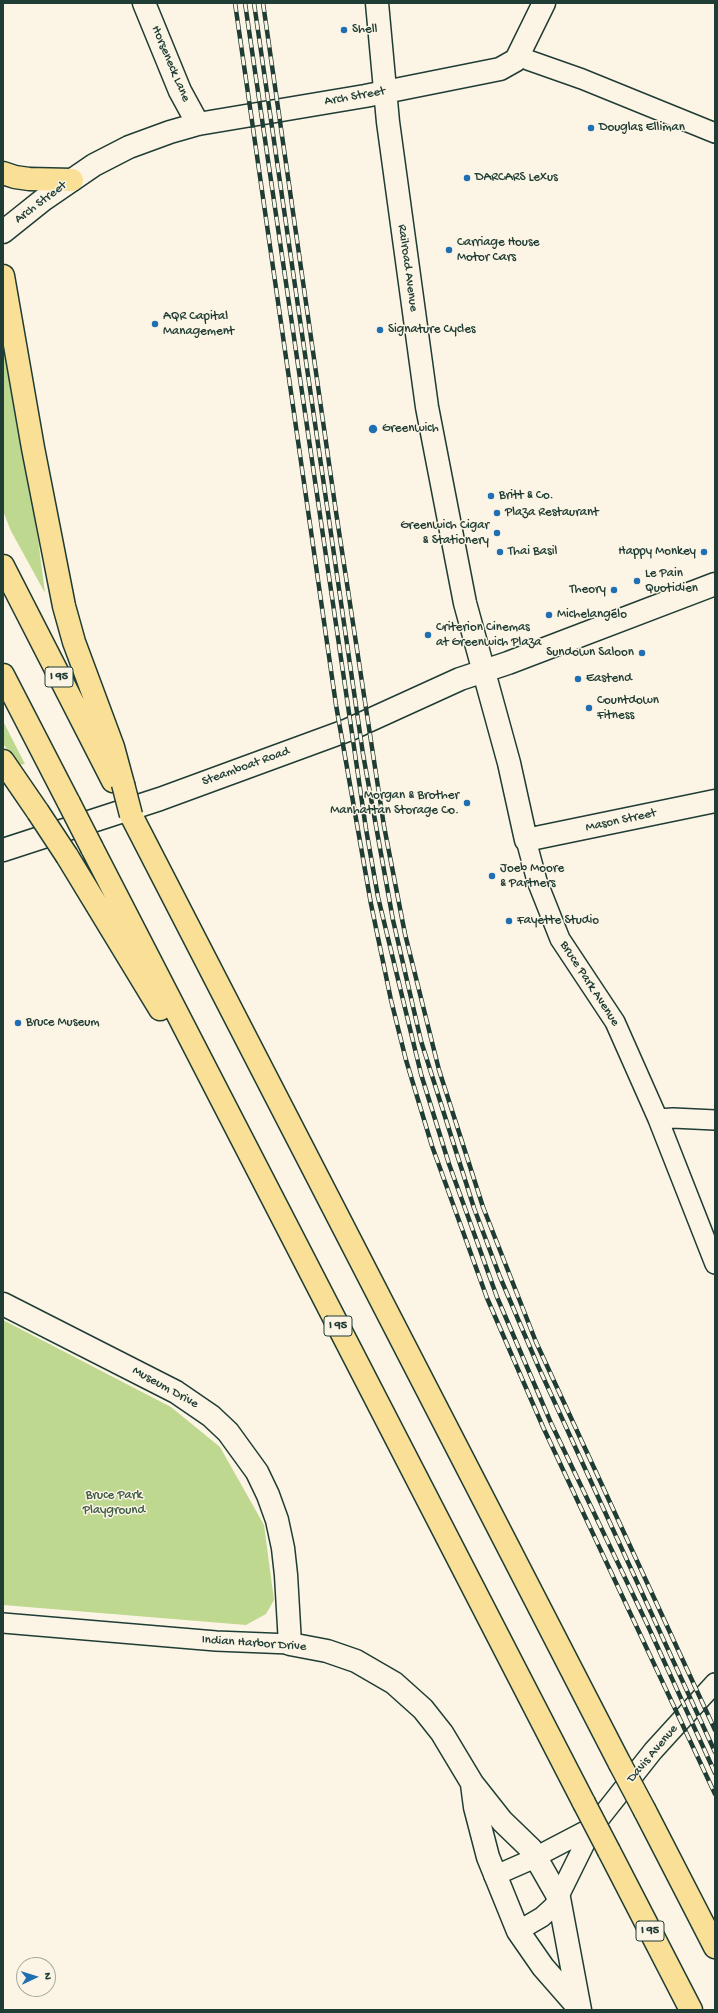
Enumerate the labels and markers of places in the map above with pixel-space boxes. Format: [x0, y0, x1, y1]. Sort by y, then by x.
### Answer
place label: Shell [352, 22, 377, 38]
marker: Shell [339, 25, 349, 35]
place label: Douglas Elliman [599, 120, 685, 136]
marker: Douglas Elliman [586, 123, 596, 133]
place label: DARCARS Lexus [475, 170, 558, 186]
marker: DARCARS Lexus [462, 173, 472, 183]
place label: Carriage House Motor Cars [457, 235, 539, 266]
marker: Carriage House Motor Cars [444, 245, 454, 255]
place label: AQR Capital Management [163, 309, 234, 340]
marker: AQR Capital Management [150, 319, 160, 329]
place label: Signature Cycles [388, 322, 476, 338]
marker: Signature Cycles [375, 325, 385, 335]
place label: Greenwich [382, 421, 439, 437]
marker: Greenwich [367, 423, 379, 435]
place label: Britt & Co. [499, 488, 554, 504]
marker: Britt & Co. [486, 491, 496, 501]
place label: Plaza Restaurant [505, 505, 599, 521]
marker: Plaza Restaurant [492, 508, 502, 518]
place label: Greenwich Cigar & Stationery [400, 518, 489, 549]
marker: Greenwich Cigar & Stationery [492, 528, 502, 538]
place label: Thai Basil [508, 544, 557, 560]
place label: Happy Monkey [618, 544, 696, 560]
marker: Thai Basil [495, 547, 505, 557]
marker: Happy Monkey [699, 547, 709, 557]
place label: Le Pain Quotidien [645, 566, 698, 597]
marker: Le Pain Quotidien [632, 576, 642, 586]
place label: Theory [570, 582, 606, 598]
marker: Theory [609, 585, 619, 595]
place label: Michelangelo [557, 607, 627, 623]
marker: Michelangelo [544, 610, 554, 620]
place label: Criterion Cinemas at Greenwich Plaza [436, 620, 542, 651]
marker: Criterion Cinemas at Greenwich Plaza [423, 630, 433, 640]
place label: Sundown Saloon [546, 645, 634, 661]
marker: Sundown Saloon [637, 648, 647, 658]
place label: Eastend [586, 671, 632, 687]
marker: Eastend [573, 674, 583, 684]
place label: Countdown Fitness [597, 693, 659, 724]
marker: Countdown Fitness [584, 703, 594, 713]
place label: Morgan & Brother Manhattan Storage Co. [330, 788, 459, 819]
marker: Morgan & Brother Manhattan Storage Co. [462, 798, 472, 808]
place label: Joeb Moore & Partners [500, 861, 564, 892]
marker: Joeb Moore & Partners [487, 871, 497, 881]
place label: Fayette Studio [517, 913, 599, 929]
marker: Fayette Studio [504, 916, 514, 926]
place label: Bruce Museum [26, 1015, 99, 1031]
marker: Bruce Museum [13, 1018, 23, 1028]

